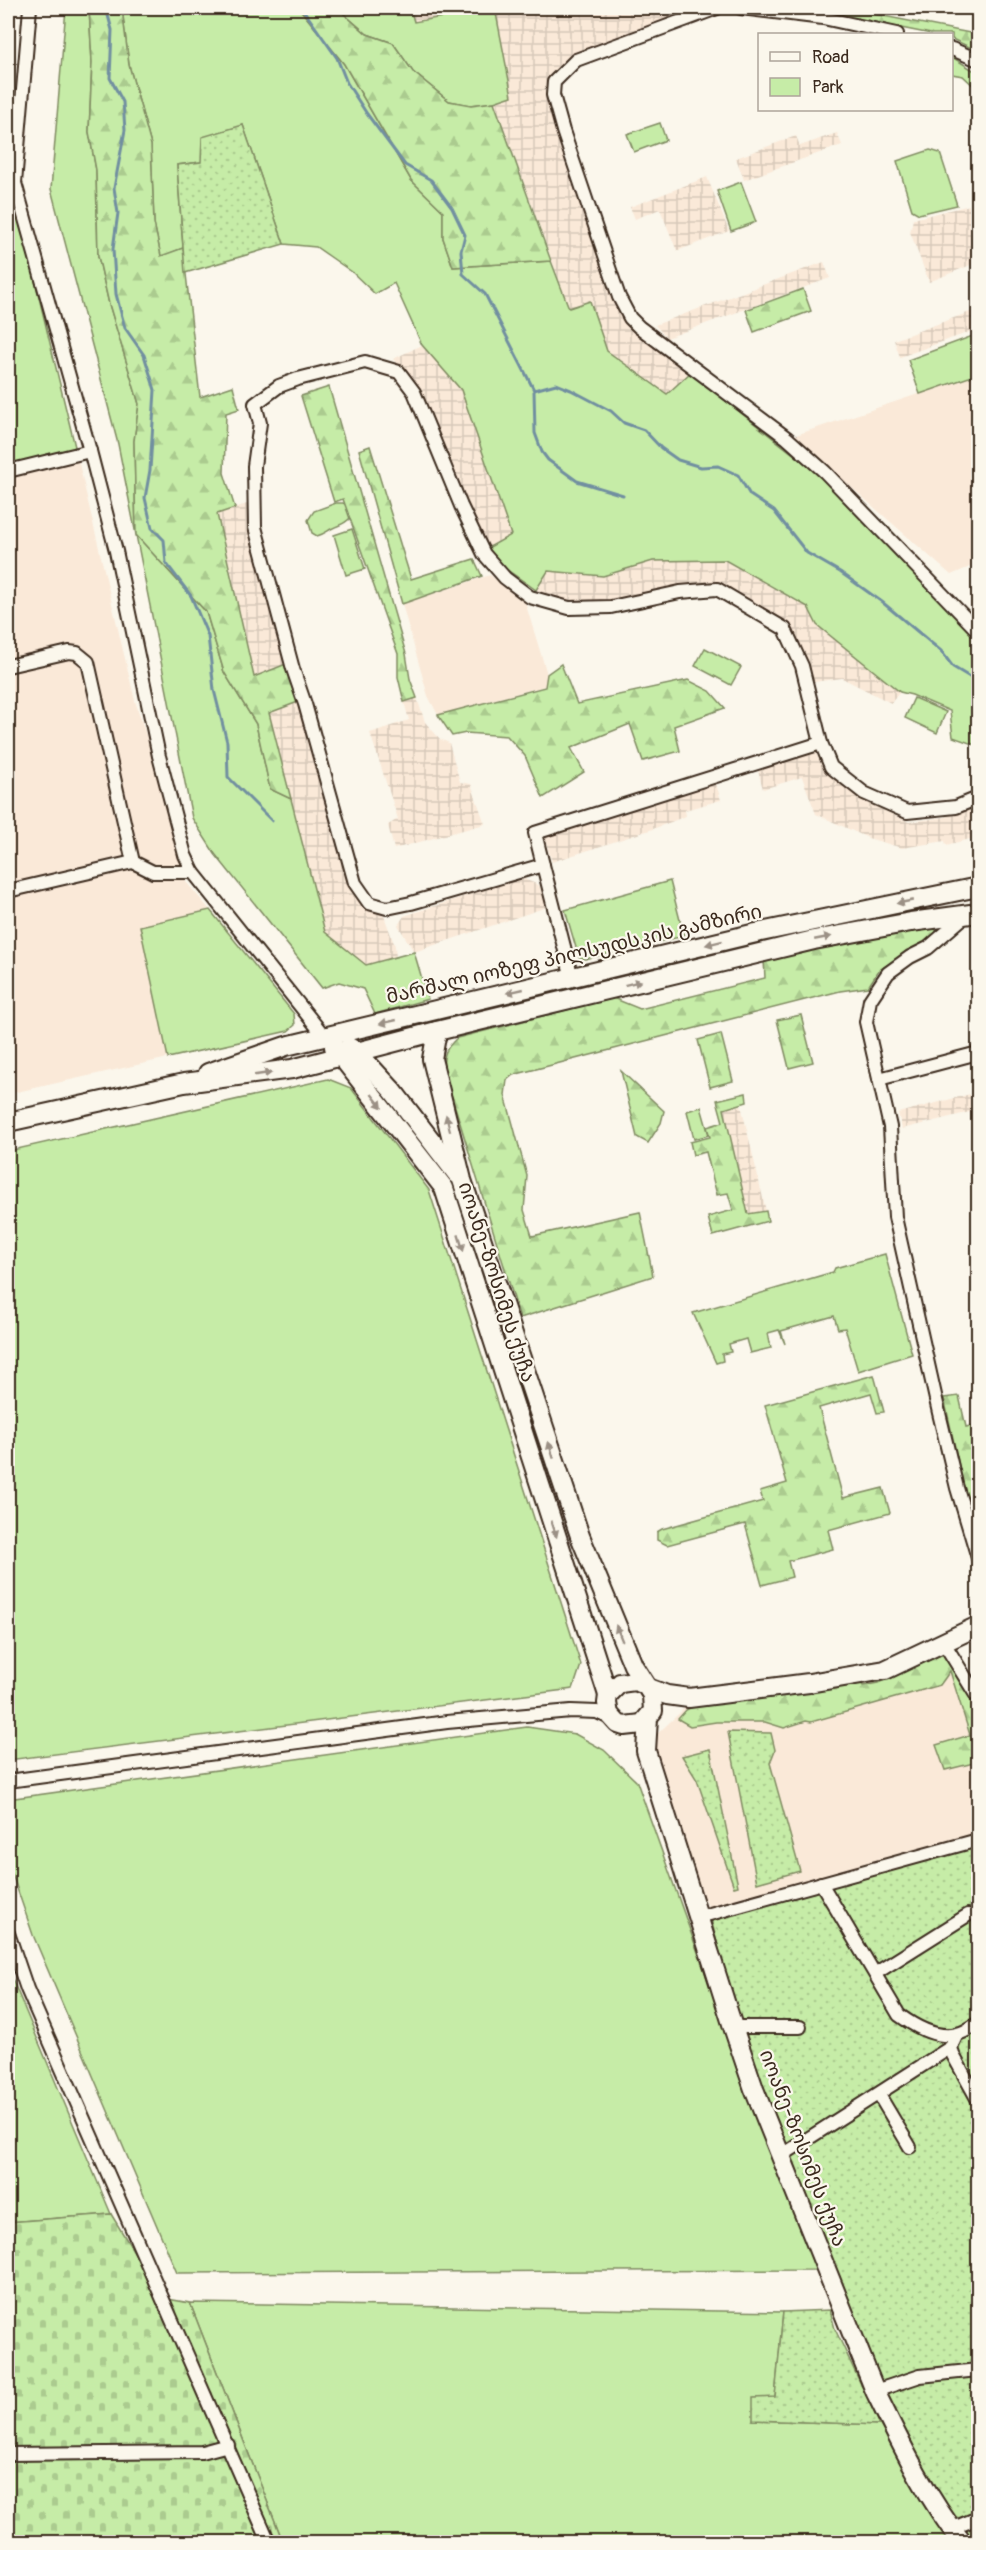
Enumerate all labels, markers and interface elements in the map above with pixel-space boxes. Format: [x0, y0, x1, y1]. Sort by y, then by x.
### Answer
legend [758, 33, 953, 111]
text: Road [812, 46, 849, 69]
text: Park [812, 76, 844, 99]
one-way arrow [895, 898, 914, 907]
street label: მარშალ იოზეფ პილსუდსკის გამზირი [384, 899, 764, 1009]
one-way arrow [813, 933, 832, 942]
one-way arrow [705, 939, 723, 949]
one-way arrow [624, 978, 642, 988]
one-way arrow [506, 987, 524, 997]
one-way arrow [379, 1017, 397, 1027]
one-way arrow [254, 1069, 273, 1078]
one-way arrow [371, 1093, 384, 1109]
one-way arrow [442, 1114, 452, 1132]
street label: იოანე-ზოსიმეს ქუჩა [453, 1179, 541, 1385]
one-way arrow [457, 1235, 466, 1253]
one-way arrow [546, 1441, 555, 1459]
one-way arrow [550, 1520, 560, 1538]
one-way arrow [614, 1623, 624, 1641]
street label: იოანე-ზოსიმეს ქუჩა [754, 2046, 852, 2250]

